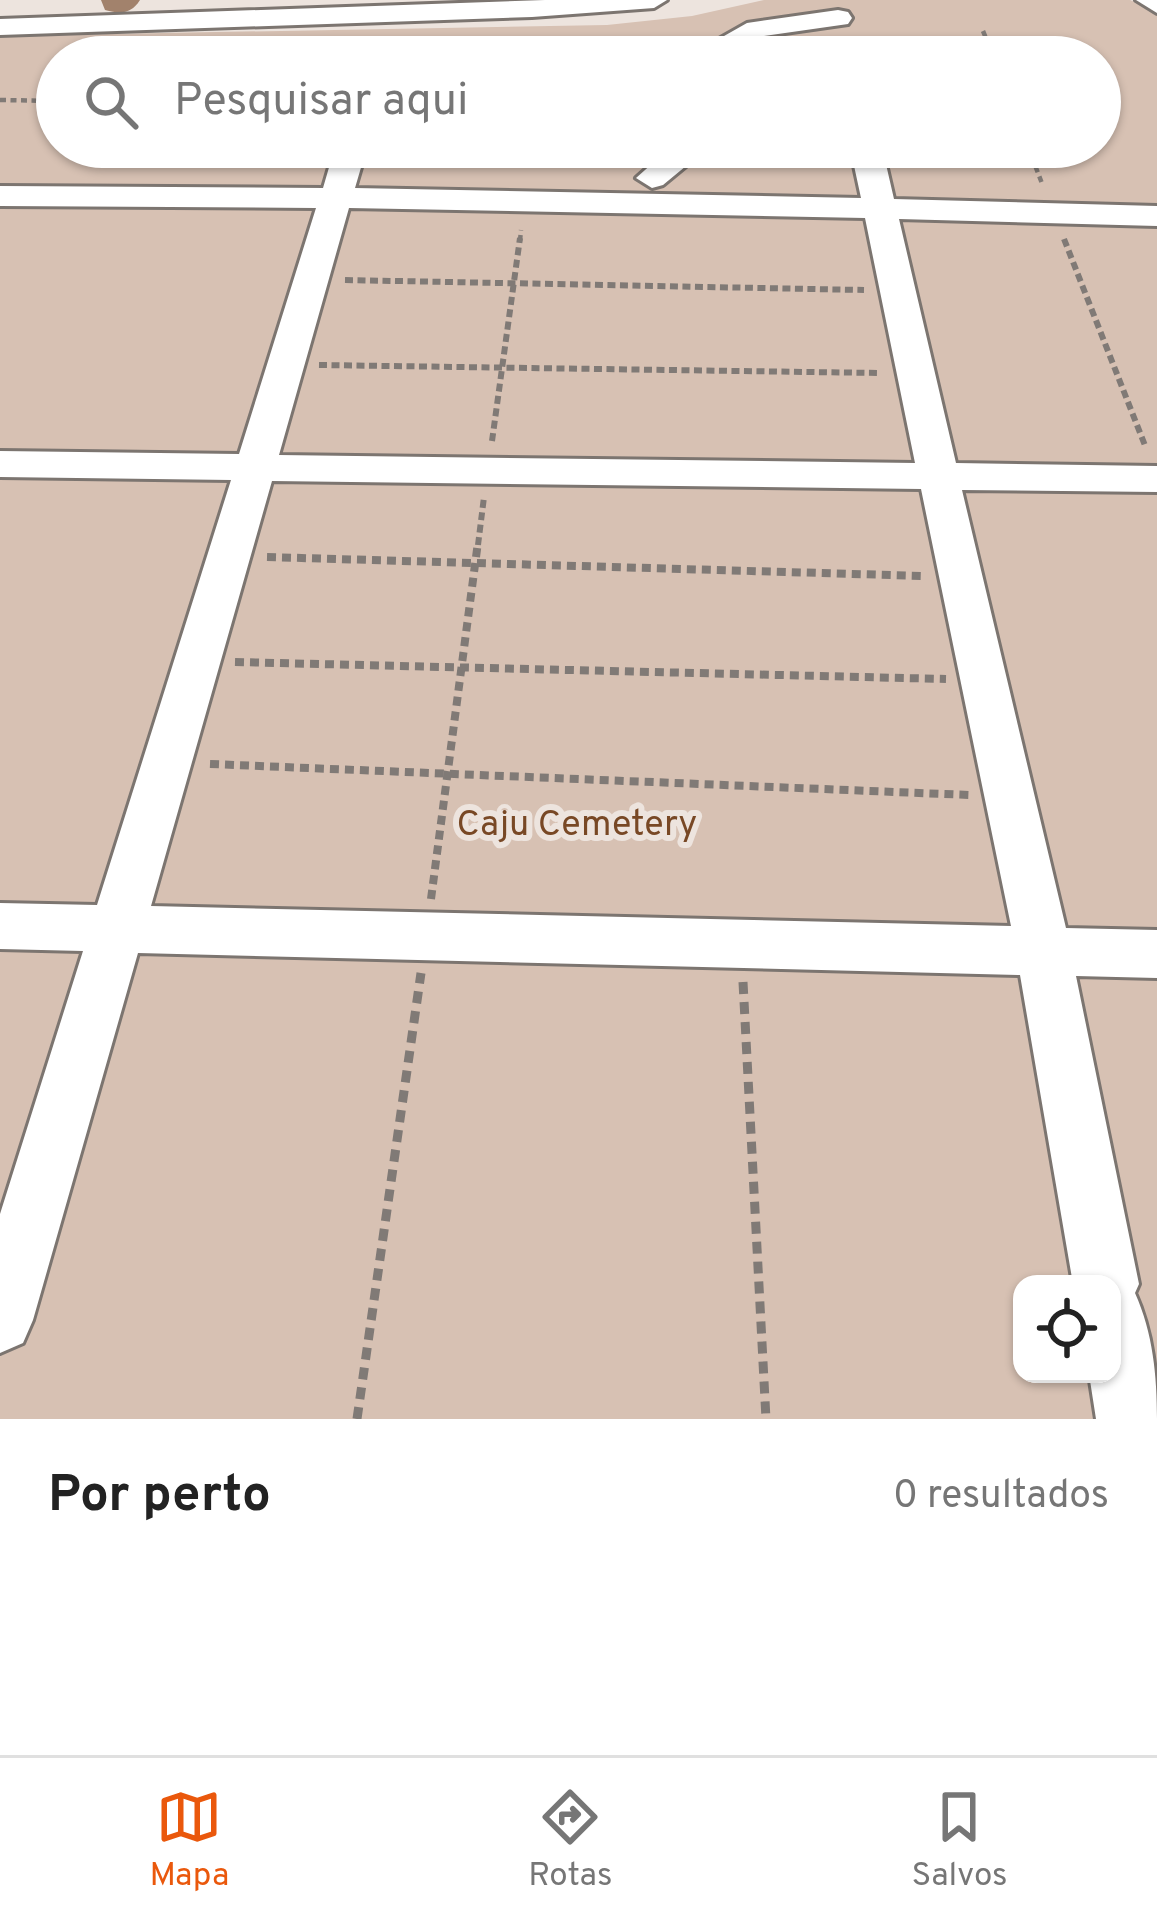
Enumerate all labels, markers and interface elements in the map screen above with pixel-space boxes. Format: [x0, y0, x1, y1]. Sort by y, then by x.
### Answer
search box [36, 36, 1121, 168]
icon: search [78, 69, 144, 135]
text: Pesquisar aqui [174, 74, 468, 131]
park label: Caju Cemetery [457, 803, 697, 849]
map controls [1013, 1275, 1121, 1383]
button: locate [1013, 1275, 1121, 1383]
text: Por perto [48, 1465, 271, 1530]
text: 0 resultados [893, 1473, 1109, 1522]
tab: Mapa [149, 1784, 229, 1898]
tab: Rotas [528, 1784, 612, 1898]
tab: Salvos [911, 1784, 1007, 1898]

